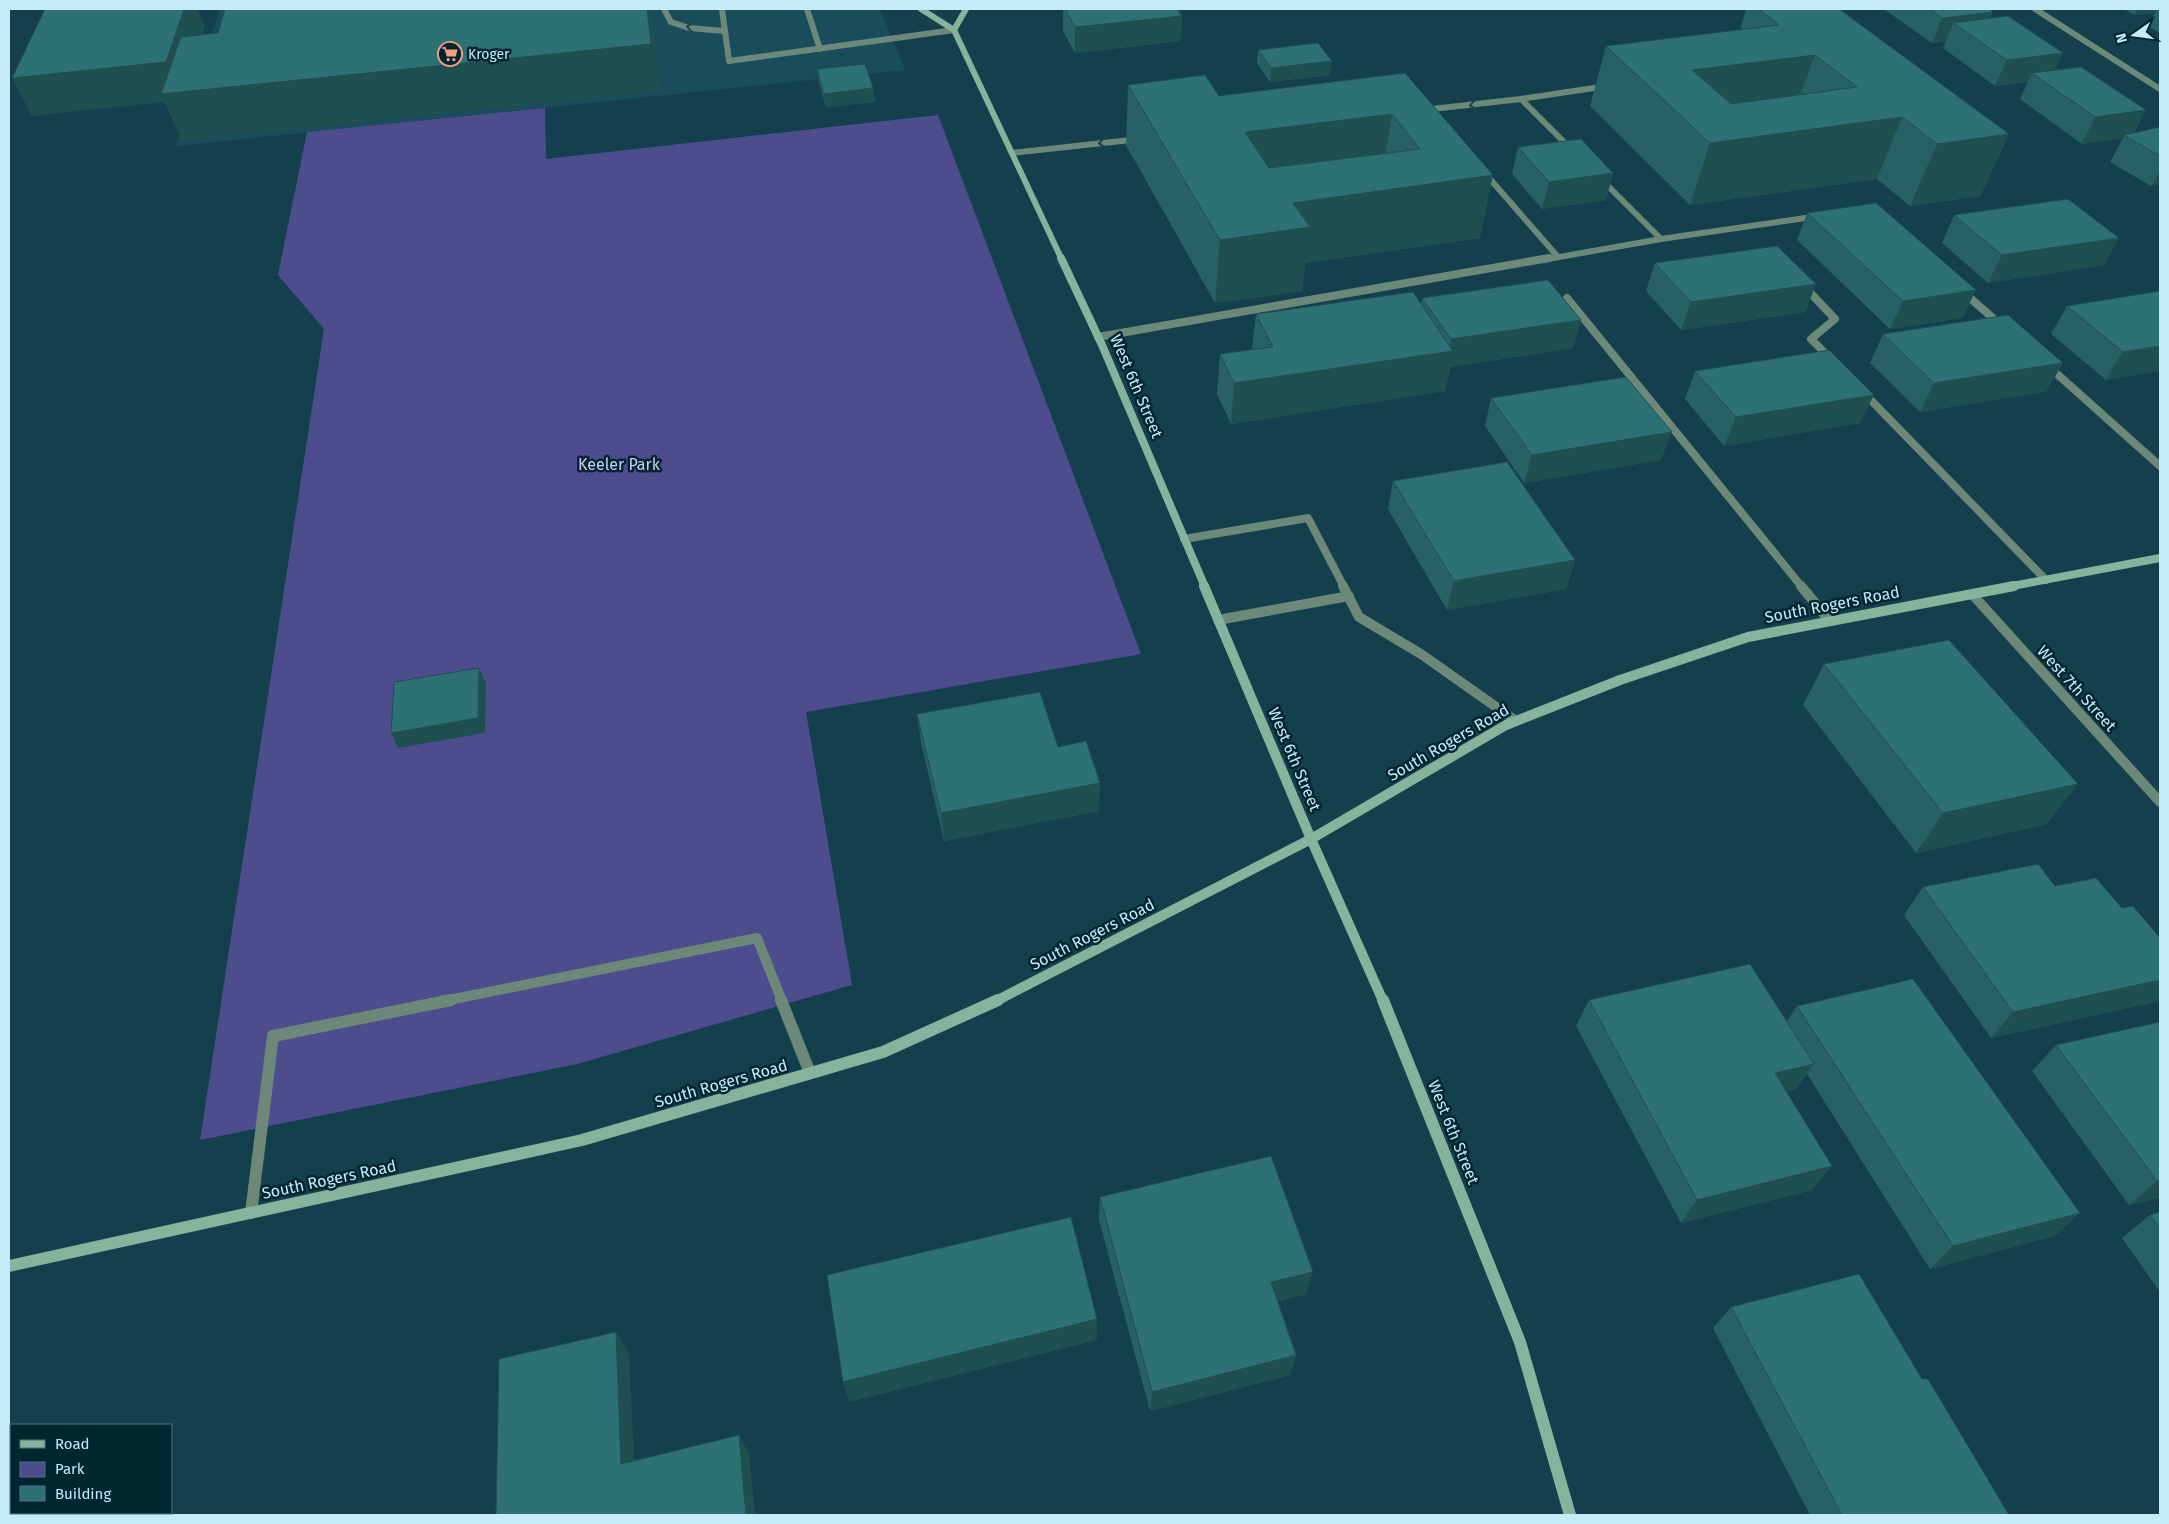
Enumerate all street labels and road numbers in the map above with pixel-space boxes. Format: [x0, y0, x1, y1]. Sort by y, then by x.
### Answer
street label: West 6th Street [1106, 332, 1167, 441]
street label: South Rogers Road [1763, 582, 1901, 627]
street label: West 7th Street [2033, 641, 2120, 735]
street label: South Rogers Road [1384, 700, 1512, 785]
street label: West 6th Street [1264, 705, 1325, 814]
street label: South Rogers Road [1027, 895, 1158, 974]
street label: South Rogers Road [653, 1055, 790, 1111]
street label: West 6th Street [1424, 1077, 1483, 1187]
street label: South Rogers Road [260, 1156, 398, 1203]

